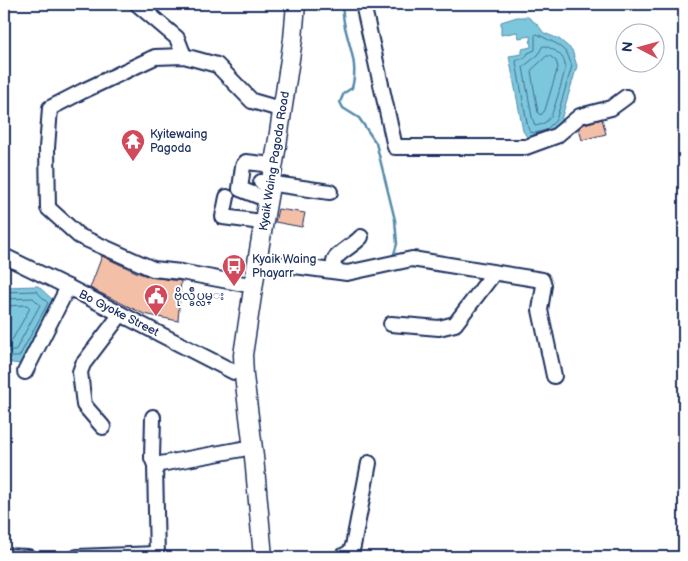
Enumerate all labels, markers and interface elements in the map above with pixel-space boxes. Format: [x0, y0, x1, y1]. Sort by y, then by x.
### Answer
north arrow [616, 22, 666, 72]
text: N [619, 41, 637, 53]
street label: Kyaik Waing Pagoda Road [256, 90, 293, 232]
place label: Kyitewaing Pagoda [150, 127, 208, 156]
temple icon: Kyitewaing Pagoda [120, 128, 146, 162]
place label: Kyaik Waing Phayarr [252, 252, 316, 281]
bus stop icon: Kyaik Waing Phayarr [221, 253, 247, 287]
public building icon: ဗိုလ္ခ်ဳပ္လမ္း [143, 283, 169, 317]
street label: Bo Gyoke Street [76, 287, 162, 340]
place label: ဗိုလ္ခ်ဳပ္လမ္း [174, 287, 224, 306]

